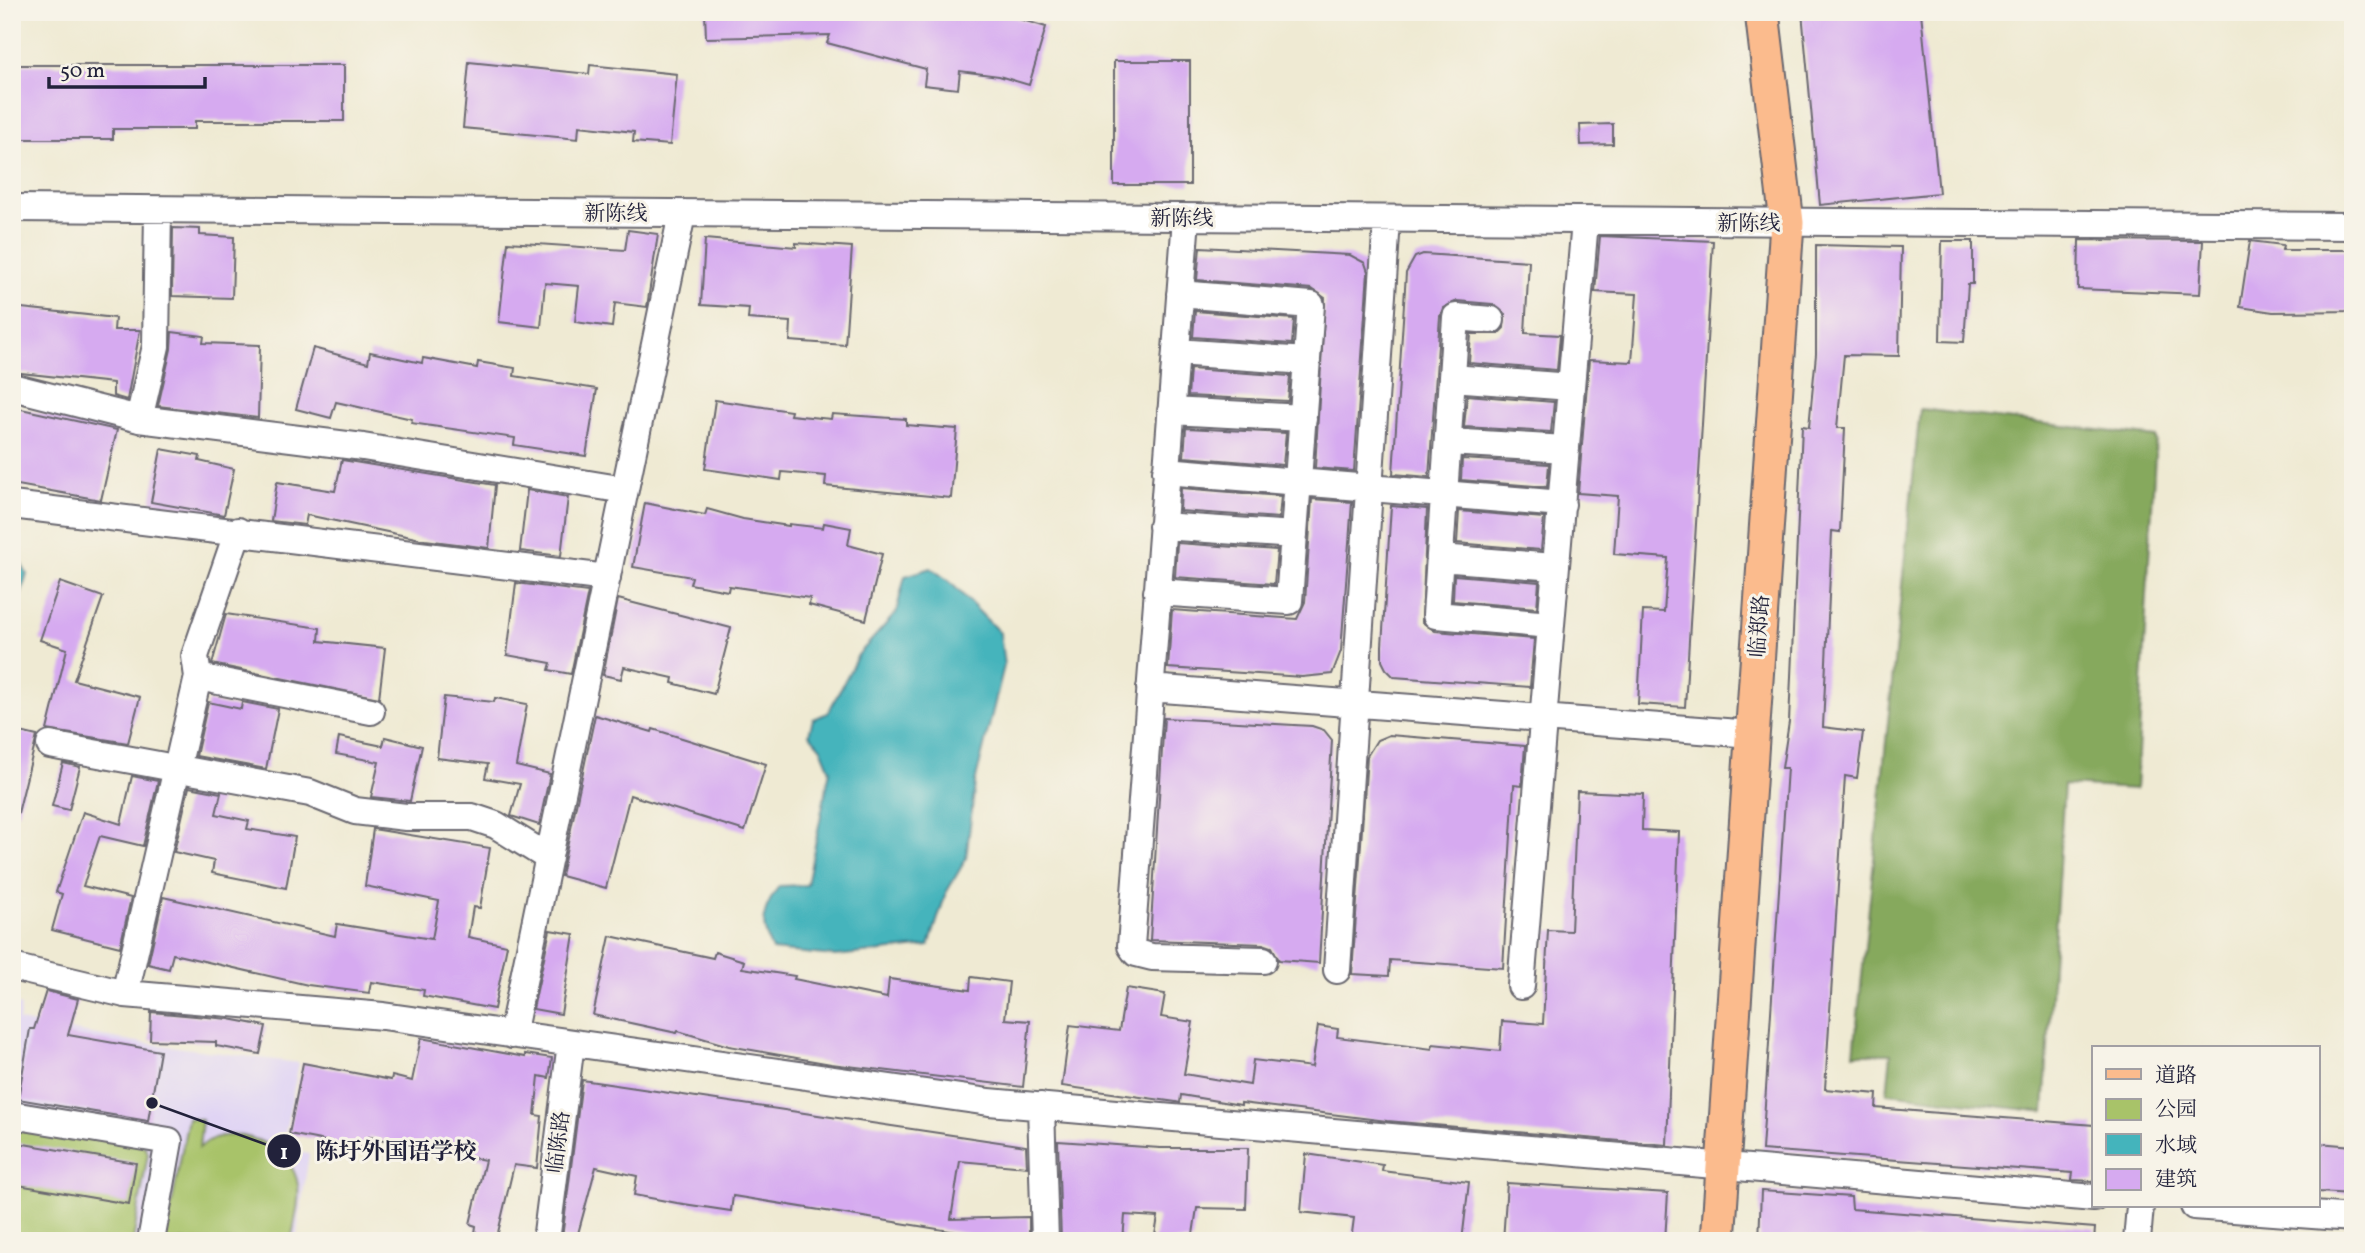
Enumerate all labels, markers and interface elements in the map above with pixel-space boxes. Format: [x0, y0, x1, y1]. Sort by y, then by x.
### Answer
scale bar [49, 46, 205, 90]
text: 50 m [60, 57, 105, 86]
street label: 新陈线 [585, 200, 648, 229]
street label: 新陈线 [1151, 205, 1214, 234]
street label: 新陈线 [1718, 210, 1781, 239]
street label: 临郑路 [1744, 594, 1777, 659]
legend [2092, 1046, 2320, 1208]
text: 道路 [2155, 1062, 2197, 1091]
text: 公园 [2155, 1096, 2197, 1125]
street label: 临陈路 [541, 1109, 578, 1175]
callout: 陈圩外国语学校 [267, 1129, 491, 1173]
text: 水域 [2155, 1132, 2197, 1161]
text: 陈圩外国语学校 [316, 1137, 477, 1169]
text: 1 [280, 1139, 288, 1168]
text: 建筑 [2155, 1166, 2197, 1195]

